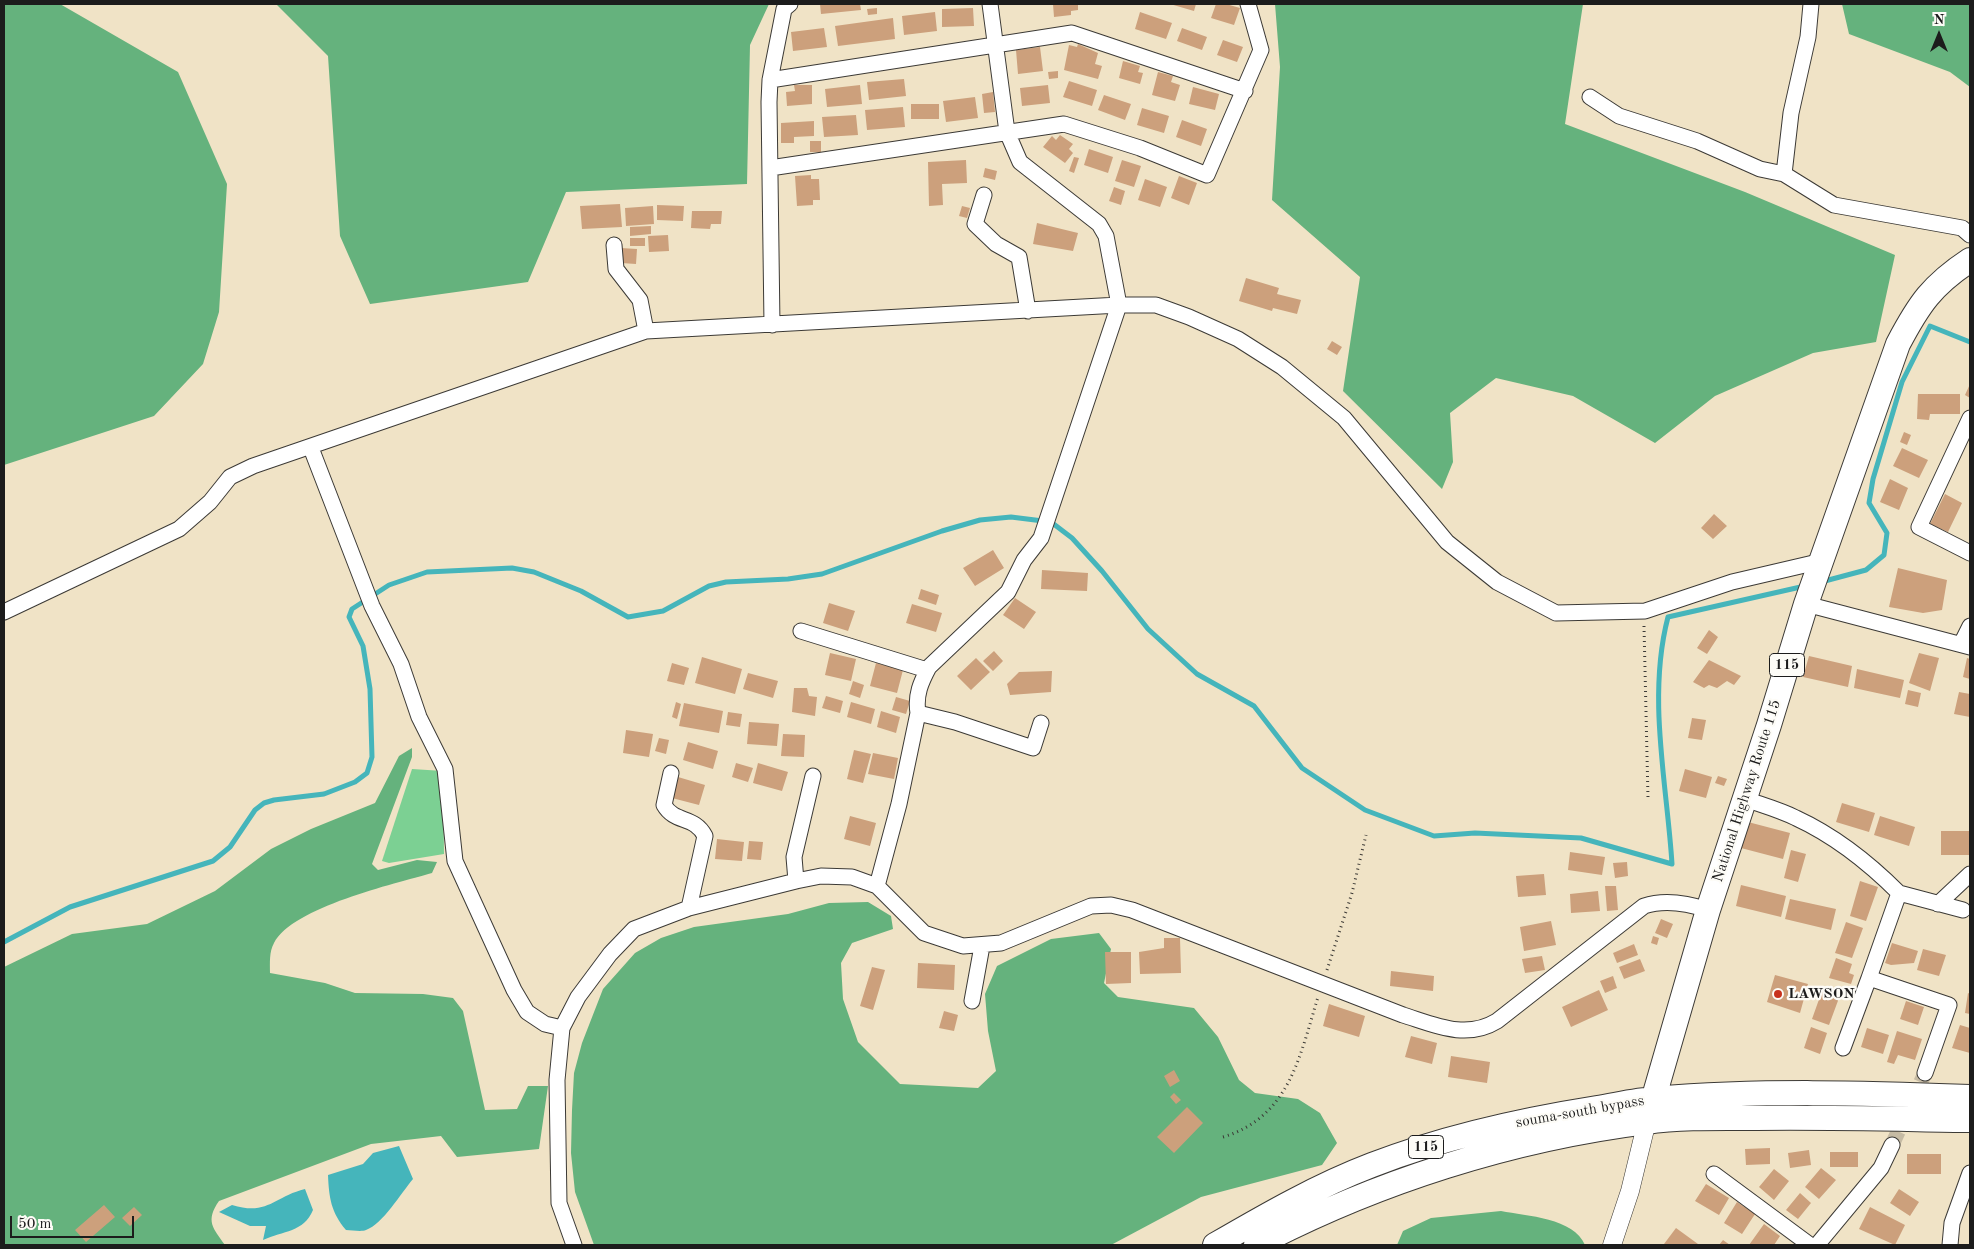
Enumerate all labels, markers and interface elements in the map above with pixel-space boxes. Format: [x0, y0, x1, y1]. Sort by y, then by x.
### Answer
north arrow [1914, 10, 1964, 60]
text: N [1934, 13, 1944, 27]
road number: 115 [1770, 654, 1804, 676]
street label: National Highway Route 115 [1709, 698, 1785, 884]
place label: LAWSON [1788, 985, 1855, 1003]
marker: LAWSON [1772, 988, 1784, 1000]
street label: souma-south bypass [1514, 1092, 1646, 1132]
road number: 115 [1408, 1136, 1444, 1158]
scale bar [12, 1206, 136, 1238]
text: 50 m [18, 1217, 52, 1232]

